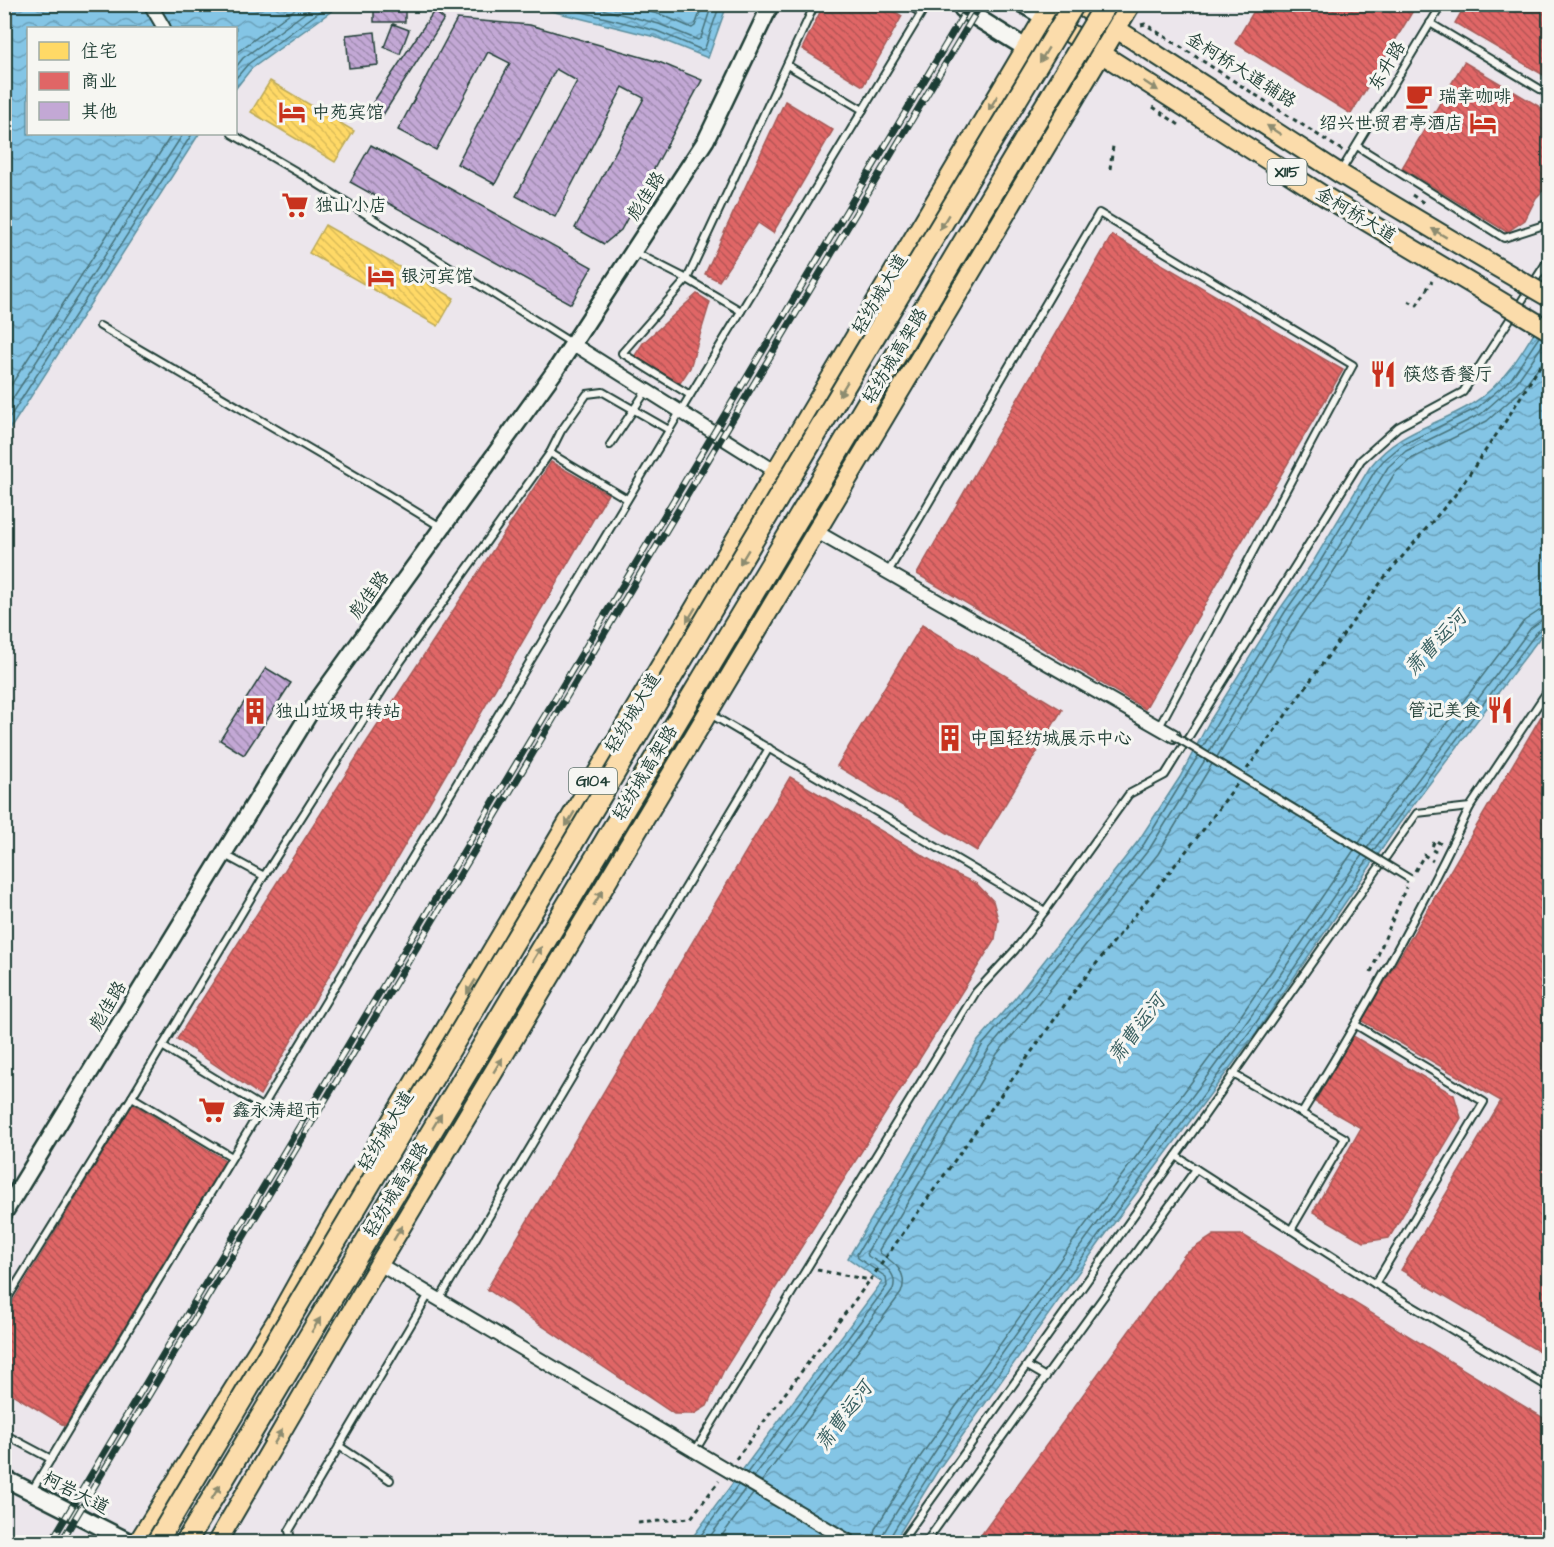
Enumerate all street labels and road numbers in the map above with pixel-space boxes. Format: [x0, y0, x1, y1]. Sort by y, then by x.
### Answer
street label: 金柯桥大道辅路 [1181, 26, 1301, 114]
street label: 东升路 [1362, 36, 1412, 96]
road number: X115 [1268, 159, 1306, 185]
street label: 彪佳路 [621, 167, 671, 225]
street label: 金柯桥大道 [1311, 181, 1401, 249]
street label: 轻纺城大道 [846, 249, 914, 339]
street label: 轻纺城高架路 [856, 303, 934, 409]
street label: 彪佳路 [343, 566, 395, 624]
street label: 轻纺城大道 [599, 668, 667, 758]
street label: 轻纺城高架路 [606, 720, 684, 826]
road number: G104 [569, 768, 617, 794]
street label: 彪佳路 [83, 976, 133, 1036]
street label: 轻纺城大道 [352, 1086, 420, 1176]
street label: 轻纺城高架路 [357, 1137, 435, 1243]
street label: 柯岩大道 [38, 1466, 114, 1520]

